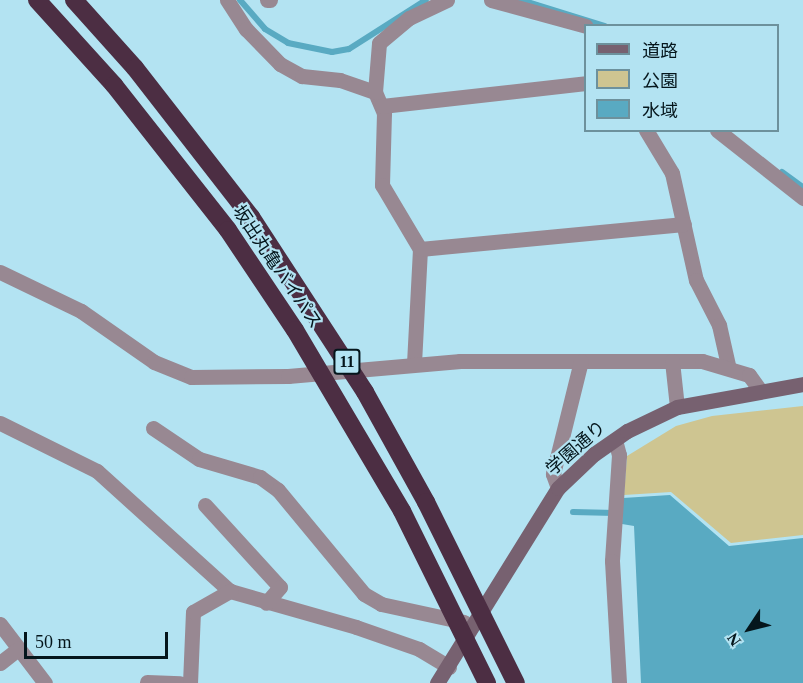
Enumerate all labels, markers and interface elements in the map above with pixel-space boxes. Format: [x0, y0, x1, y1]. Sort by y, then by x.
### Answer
legend [584, 24, 779, 132]
text: 道路 [642, 41, 678, 61]
text: 公園 [642, 71, 678, 91]
text: 水域 [642, 101, 678, 121]
street label: 坂出丸亀バイパス [228, 201, 326, 333]
road number: 11 [332, 349, 362, 375]
street label: 学園通り [542, 416, 610, 480]
north arrow [719, 599, 779, 659]
scale bar [27, 620, 171, 658]
text: N [724, 630, 744, 649]
text: 50 m [35, 632, 72, 652]

